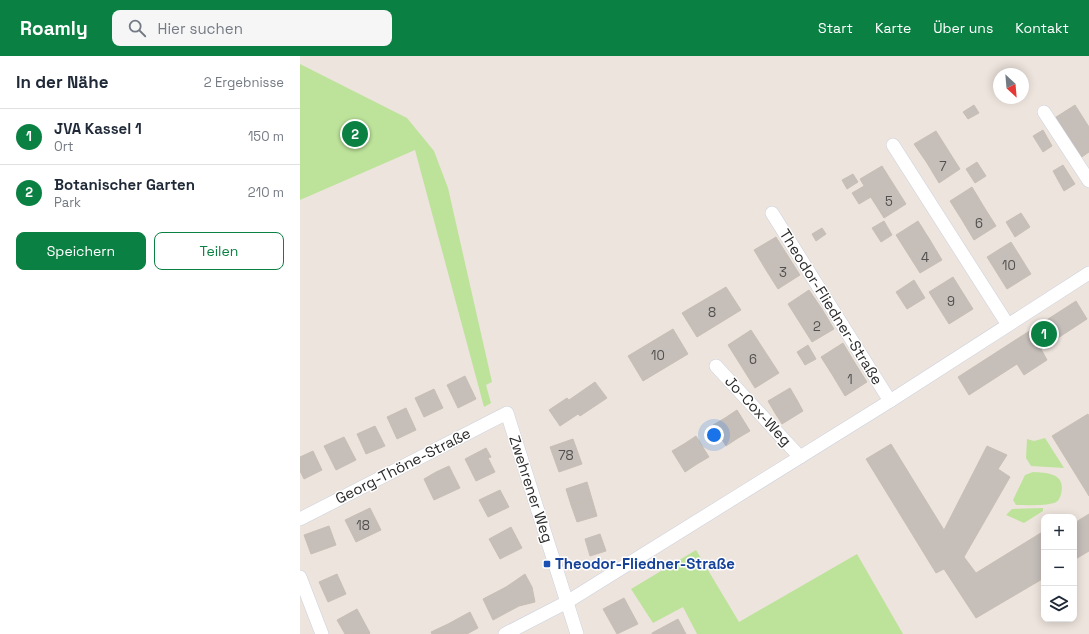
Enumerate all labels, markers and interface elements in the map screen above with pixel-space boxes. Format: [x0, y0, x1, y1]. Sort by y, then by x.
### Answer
search box [112, 10, 392, 46]
text: Roamly [20, 16, 88, 41]
icon: search [126, 17, 148, 39]
text: Hier suchen [158, 19, 243, 38]
text: Start [818, 19, 853, 37]
text: Karte [875, 19, 911, 37]
text: Über uns [933, 19, 993, 37]
text: Kontakt [1015, 19, 1069, 37]
north arrow [993, 68, 1029, 104]
text: In der Nähe [16, 71, 108, 93]
text: 2 Ergebnisse [204, 74, 284, 91]
text: JVA Kassel 1 [54, 119, 142, 138]
pin: 2 [342, 119, 368, 149]
text: 1 [26, 128, 32, 145]
text: 150 m [248, 128, 284, 145]
text: Ort [54, 138, 74, 155]
house number: 7 [939, 158, 947, 175]
text: Botanischer Garten [54, 175, 195, 194]
text: 2 [25, 184, 33, 201]
text: 210 m [248, 184, 284, 201]
house number: 5 [885, 193, 893, 210]
text: Park [54, 194, 81, 211]
house number: 6 [975, 215, 983, 232]
street label: Theodor-Fliedner-Straße [776, 225, 887, 388]
button: Speichern [16, 232, 146, 270]
button: Teilen [154, 232, 284, 270]
house number: 4 [921, 249, 929, 266]
house number: 10 [1002, 257, 1016, 274]
house number: 3 [779, 264, 787, 281]
house number: 9 [947, 293, 955, 310]
house number: 8 [708, 304, 716, 321]
house number: 2 [813, 318, 821, 335]
pin: 1 [1031, 319, 1057, 349]
house number: 10 [651, 347, 665, 364]
house number: 6 [749, 351, 757, 368]
house number: 1 [847, 371, 853, 388]
street label: Jo-Cox-Weg [721, 372, 796, 450]
street label: Georg-Thöne-Straße [332, 423, 474, 508]
your location [704, 425, 724, 445]
street label: Zwehrener Weg [505, 433, 558, 545]
house number: 78 [558, 447, 574, 464]
map controls [1041, 514, 1077, 622]
button: + [1041, 514, 1077, 550]
house number: 18 [356, 517, 370, 534]
button: − [1041, 550, 1077, 586]
place label: Theodor-Fliedner-Straße [555, 554, 735, 573]
marker: Theodor-Fliedner-Straße [542, 559, 552, 569]
button: layers [1041, 586, 1077, 622]

